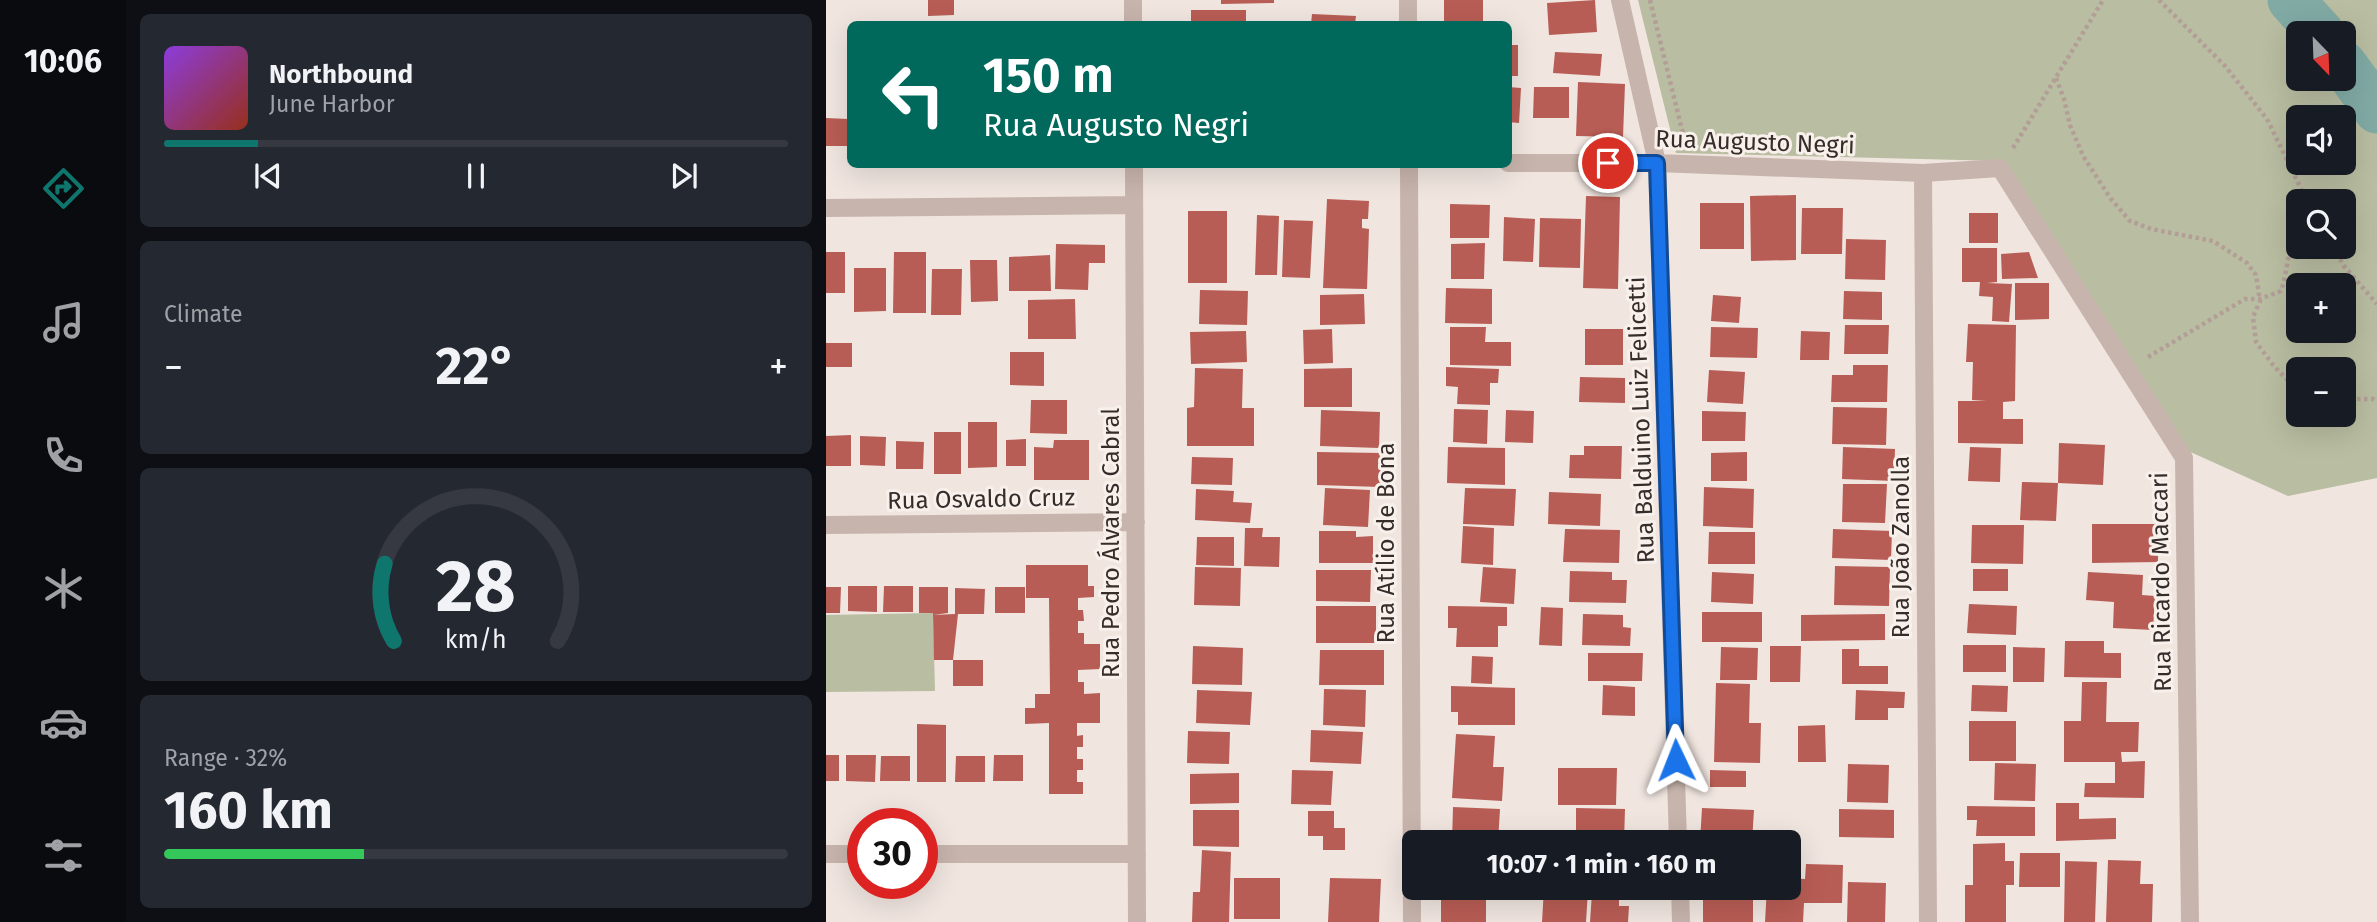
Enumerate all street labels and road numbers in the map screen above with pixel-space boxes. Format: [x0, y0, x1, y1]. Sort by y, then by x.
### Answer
street label: Rua Augusto Negri [1655, 125, 1855, 159]
street label: Rua Balduino Luiz Felicetti [1622, 276, 1660, 564]
street label: Rua Pedro Álvares Cabral [1096, 408, 1125, 678]
street label: Rua Atílio de Bona [1372, 443, 1400, 644]
street label: Rua João Zanolla [1887, 456, 1915, 638]
street label: Rua Ricardo Maccari [2145, 472, 2177, 692]
street label: Rua Osvaldo Cruz [887, 483, 1075, 515]

